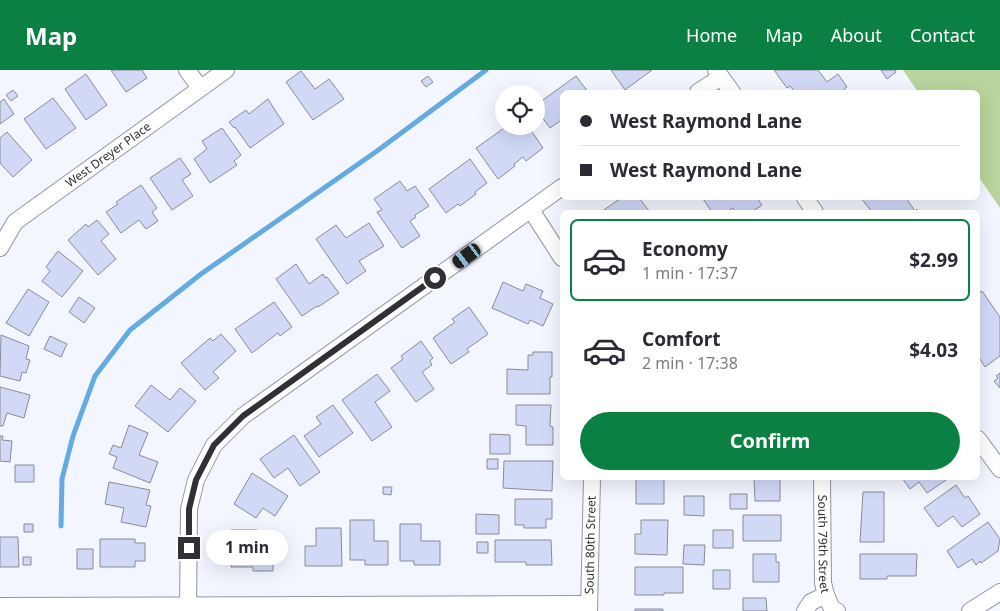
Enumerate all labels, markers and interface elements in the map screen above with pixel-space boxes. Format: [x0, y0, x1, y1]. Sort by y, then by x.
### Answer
text: Map [25, 19, 77, 52]
text: Home [686, 23, 737, 47]
text: Map [765, 23, 803, 47]
text: About [831, 23, 882, 47]
text: Contact [910, 23, 975, 47]
map controls [495, 85, 545, 135]
button: locate [495, 85, 545, 135]
text: West Raymond Lane [610, 108, 802, 134]
street label: West Dreyer Place [62, 118, 154, 191]
text: West Raymond Lane [610, 157, 802, 183]
text: Economy [642, 236, 728, 262]
icon: car [582, 238, 627, 283]
car [450, 241, 483, 271]
text: $2.99 [909, 247, 958, 273]
text: 1 min · 17:37 [642, 262, 738, 284]
route start [424, 267, 446, 289]
text: Comfort [642, 326, 721, 352]
icon: car [582, 328, 627, 373]
text: $4.03 [909, 337, 958, 363]
text: 2 min · 17:38 [642, 352, 738, 374]
button: Confirm [580, 412, 960, 470]
street label: South 80th Street [580, 495, 600, 594]
street label: South 79th Street [814, 495, 834, 595]
callout: 1 min [206, 530, 289, 566]
text: 1 min [225, 536, 269, 558]
route end [178, 537, 200, 559]

